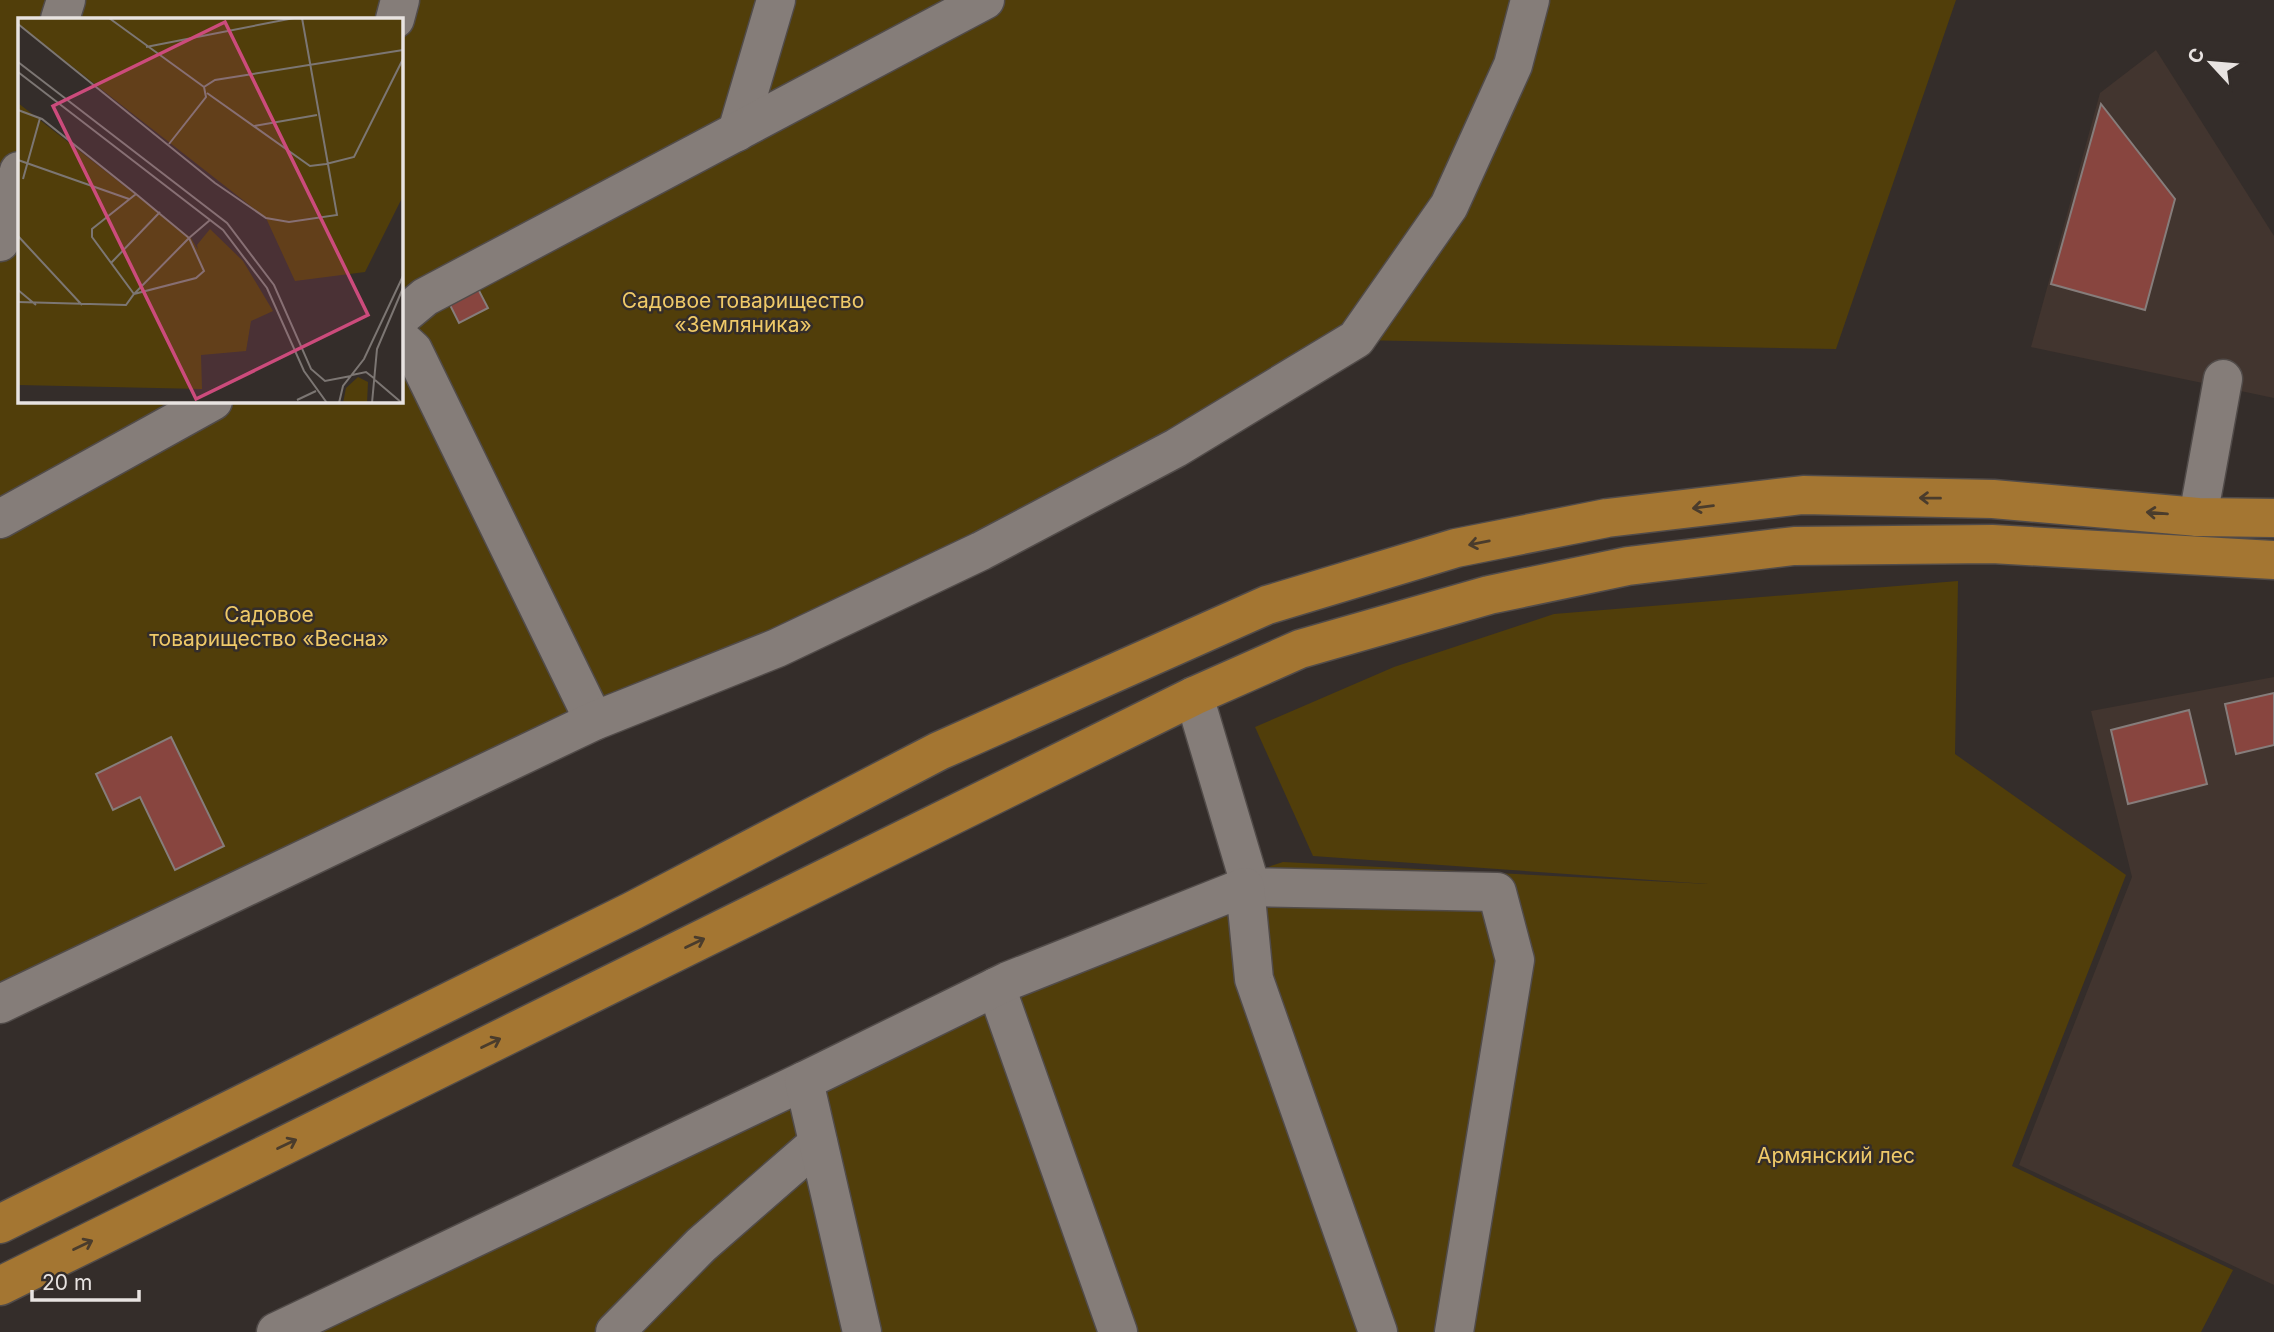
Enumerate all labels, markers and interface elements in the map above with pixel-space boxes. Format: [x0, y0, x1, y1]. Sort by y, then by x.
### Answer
inset map [18, 18, 402, 402]
north arrow [2176, 28, 2246, 98]
text: С [2183, 44, 2210, 67]
park label: Садовое товарищество «Земляника» [622, 288, 864, 337]
one-way arrow [1919, 491, 1942, 504]
one-way arrow [1692, 500, 1715, 513]
one-way arrow [2146, 506, 2169, 519]
one-way arrow [1468, 537, 1491, 551]
park label: Садовое товарищество «Весна» [149, 602, 389, 651]
one-way arrow [684, 935, 705, 949]
one-way arrow [480, 1036, 501, 1050]
one-way arrow [276, 1137, 297, 1150]
park label: Армянский лес [1757, 1143, 1915, 1168]
one-way arrow [72, 1237, 93, 1251]
scale bar [32, 1258, 138, 1302]
text: 20 m [42, 1270, 92, 1295]

